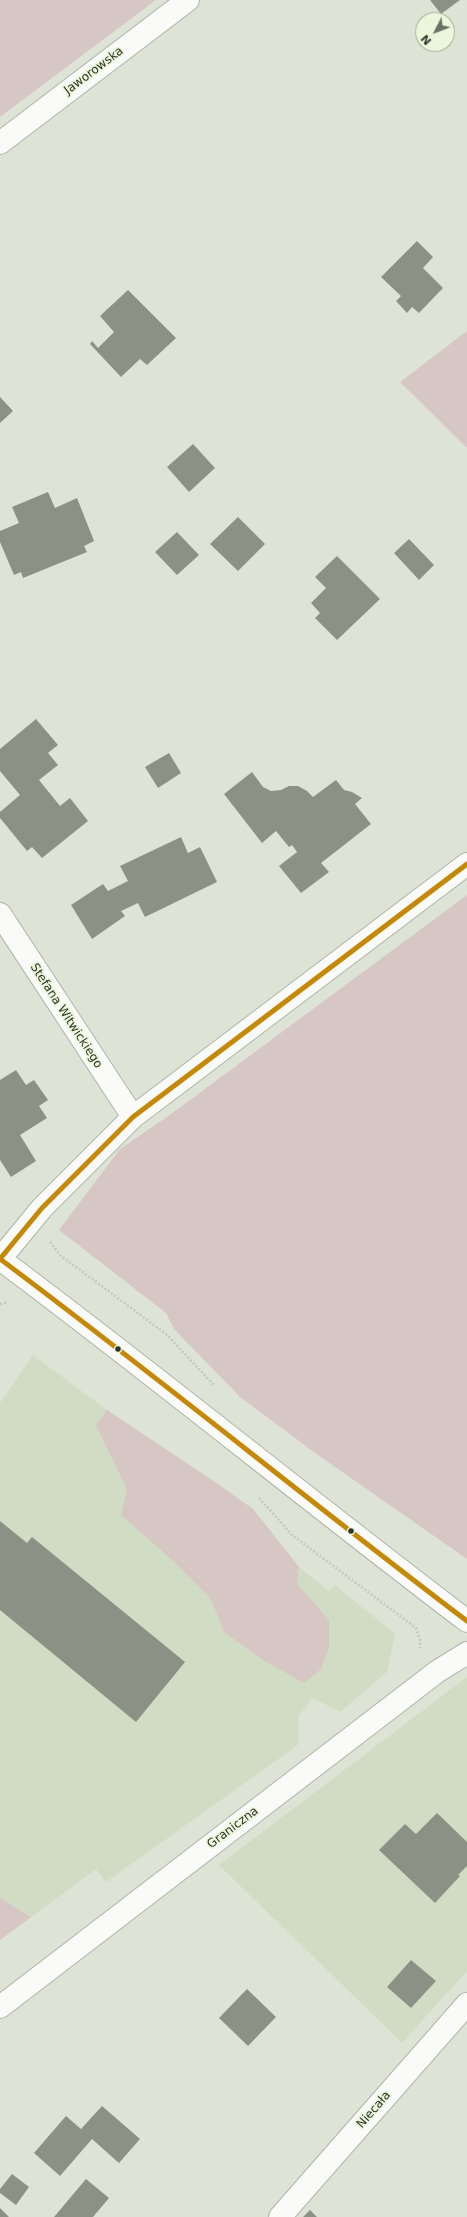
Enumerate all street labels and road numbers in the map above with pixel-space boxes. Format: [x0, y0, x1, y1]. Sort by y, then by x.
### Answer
street label: Jaworowska [62, 44, 126, 98]
street label: Stefana Witwickiego [27, 961, 105, 1071]
street label: Graniczna [205, 1804, 261, 1852]
street label: Niecała [354, 2089, 394, 2131]

